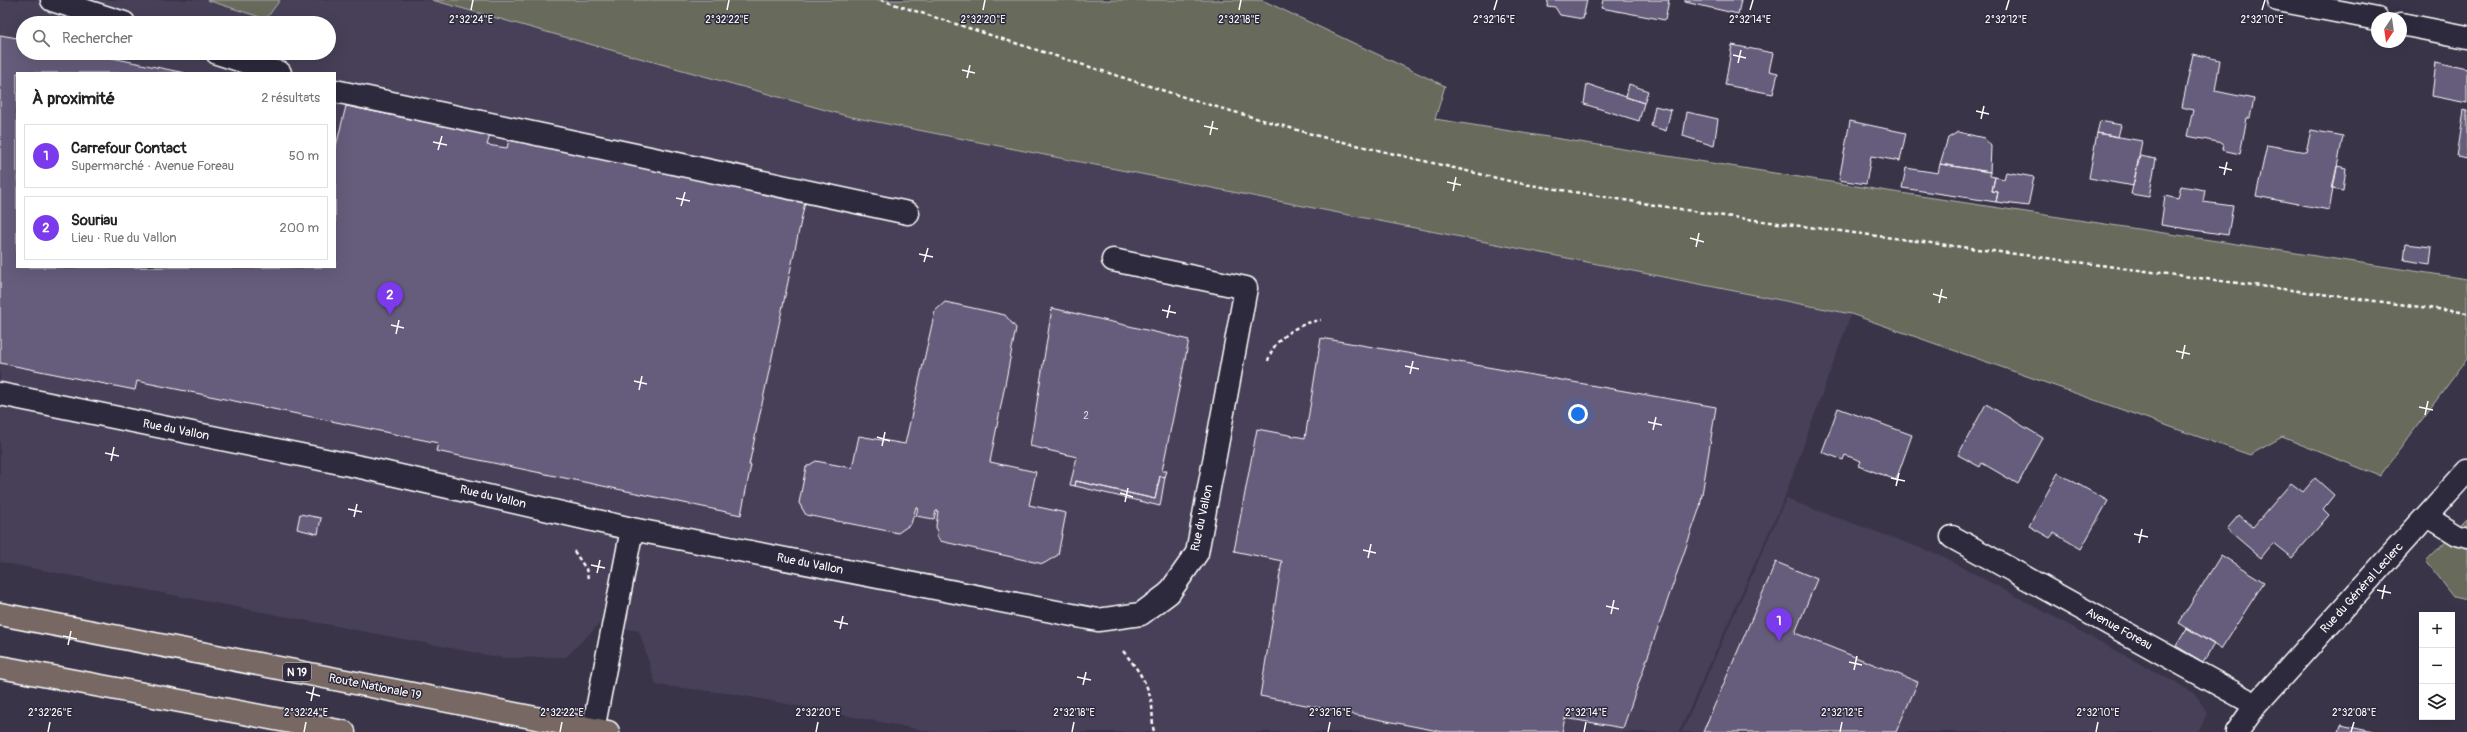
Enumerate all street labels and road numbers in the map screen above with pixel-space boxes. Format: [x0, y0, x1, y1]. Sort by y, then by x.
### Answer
street label: Rue du Vallon [141, 416, 211, 444]
street label: Rue du Vallon [458, 482, 528, 512]
street label: Rue du Vallon [1188, 483, 1216, 553]
street label: Rue du Général Leclerc [2317, 540, 2407, 636]
street label: Rue du Vallon [775, 550, 845, 578]
street label: Avenue Foreau [2083, 605, 2155, 653]
road number: N 19 [283, 663, 311, 681]
street label: Route Nationale 19 [327, 671, 423, 703]

